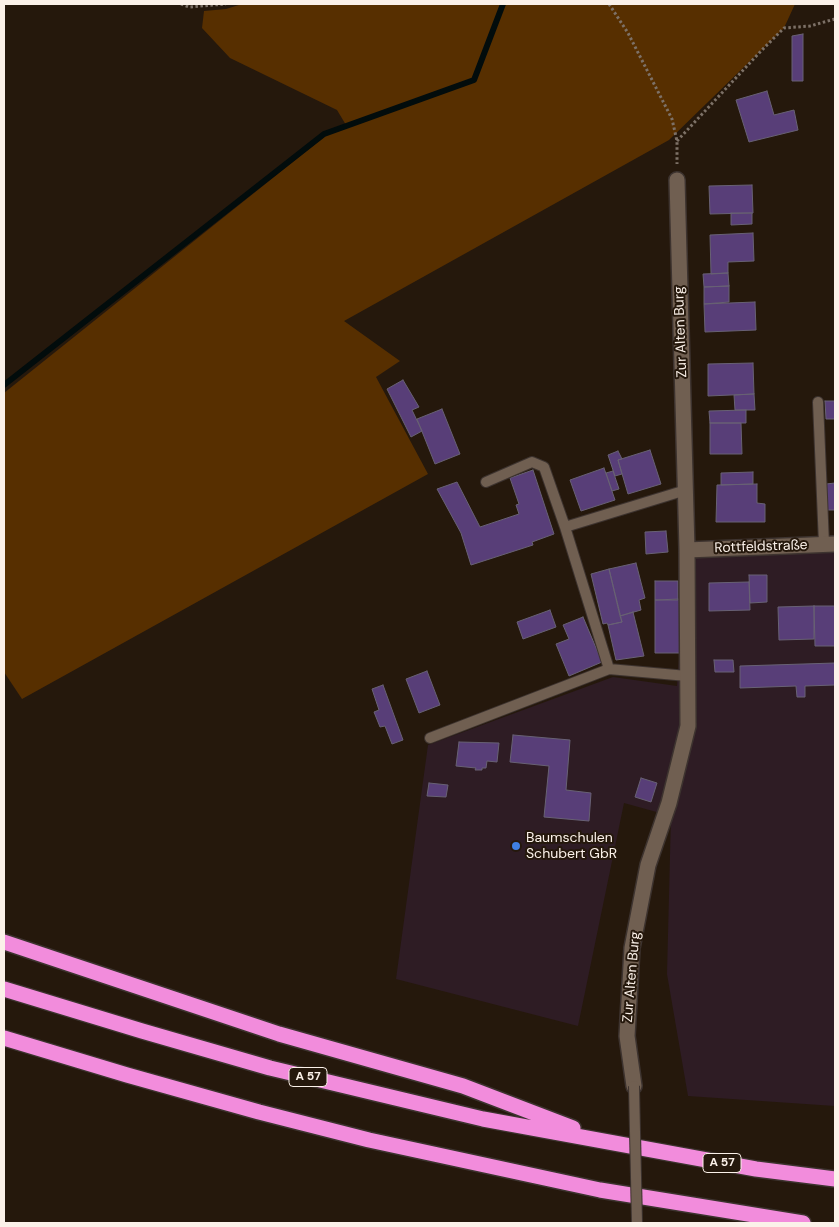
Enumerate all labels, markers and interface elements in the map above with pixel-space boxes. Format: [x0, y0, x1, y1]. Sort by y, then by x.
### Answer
street label: Zur Alten Burg [671, 286, 691, 378]
street label: Rottfeldstraße [714, 537, 808, 557]
place label: Baumschulen Schubert GbR [526, 830, 617, 862]
marker: Baumschulen Schubert GbR [510, 840, 522, 852]
street label: Zur Alten Burg [620, 931, 644, 1023]
road number: A 57 [289, 1068, 327, 1086]
road number: A 57 [703, 1154, 741, 1172]

